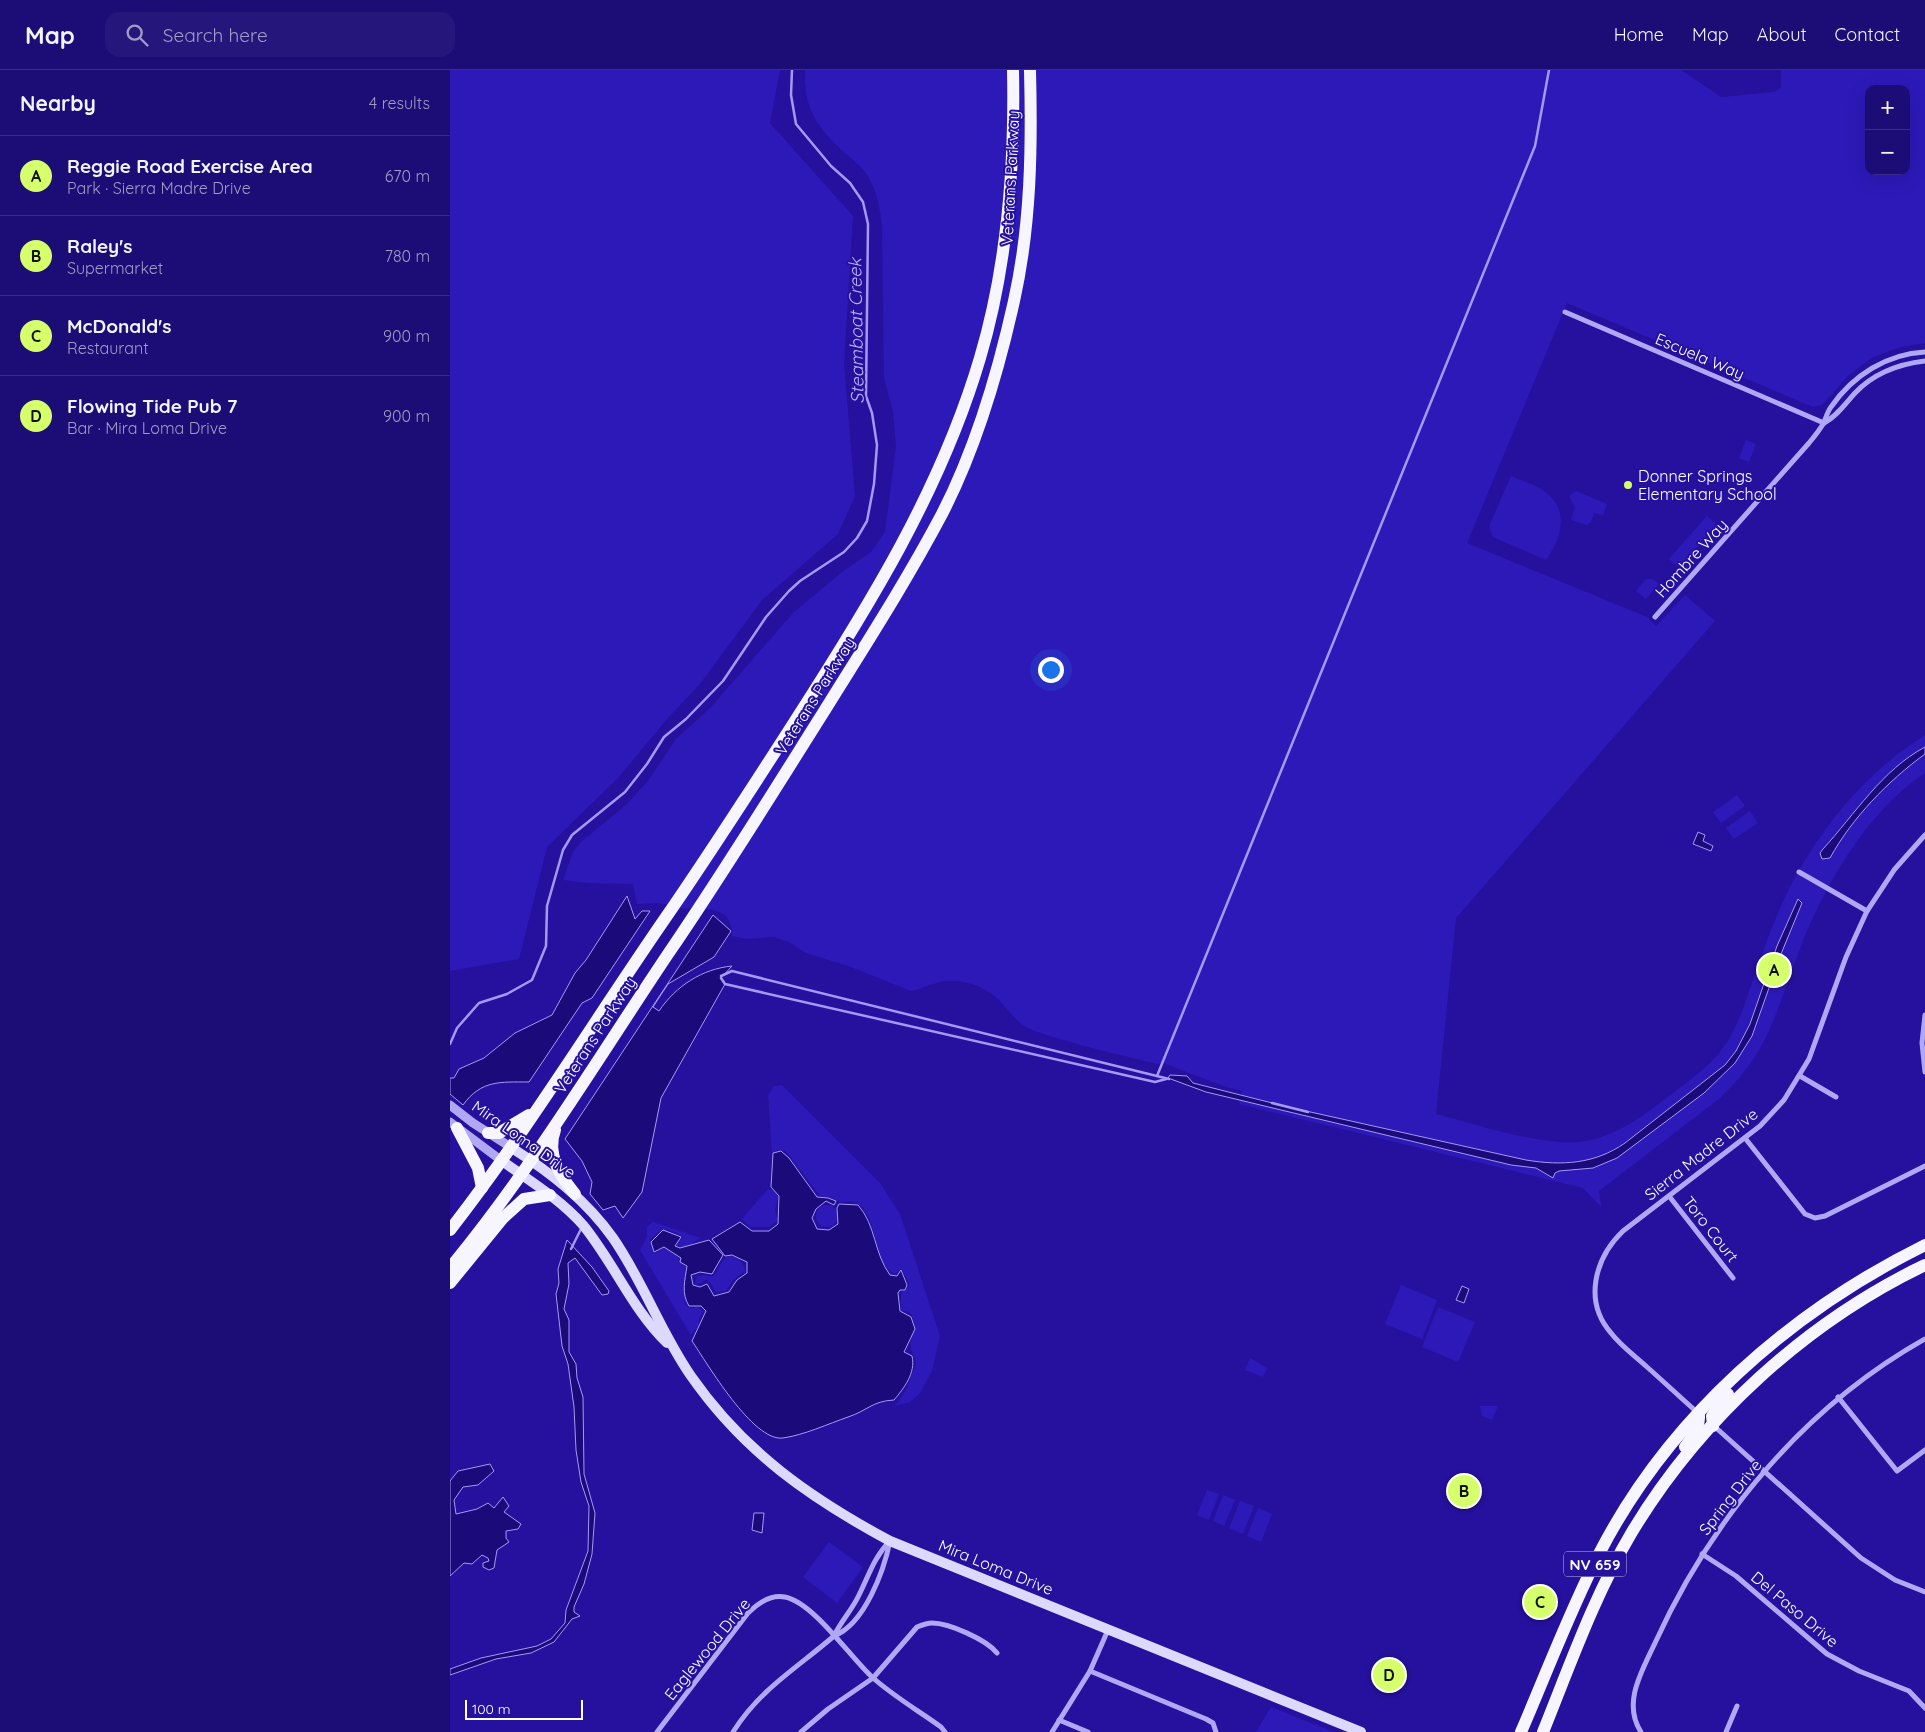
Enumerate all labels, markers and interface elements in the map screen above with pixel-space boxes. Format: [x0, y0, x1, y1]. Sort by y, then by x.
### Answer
search box [105, 12, 455, 57]
text: Map [25, 20, 75, 50]
icon: search [123, 21, 151, 49]
text: Search here [163, 23, 268, 47]
text: Home [1614, 23, 1664, 46]
text: Map [1692, 23, 1729, 46]
text: About [1757, 23, 1807, 46]
text: Contact [1835, 23, 1900, 46]
map controls [1865, 85, 1910, 175]
button: + [1865, 85, 1910, 130]
text: Nearby [20, 90, 96, 116]
text: 4 results [369, 93, 430, 113]
street label: Veterans Parkway [996, 110, 1024, 246]
button: − [1865, 130, 1910, 175]
text: Reggie Road Exercise Area [67, 154, 313, 178]
text: A [31, 166, 41, 186]
text: 670 m [385, 166, 430, 186]
text: Park · Sierra Madre Drive [67, 178, 251, 198]
text: Raley's [67, 234, 132, 258]
text: B [31, 246, 41, 266]
text: 780 m [385, 246, 430, 266]
water label: Steamboat Creek [843, 257, 869, 404]
text: Supermarket [67, 258, 163, 278]
text: McDonald's [67, 314, 171, 338]
text: C [31, 326, 41, 346]
text: 900 m [383, 326, 430, 346]
street label: Escuela Way [1652, 328, 1748, 384]
text: Restaurant [67, 338, 149, 358]
text: Flowing Tide Pub 7 [67, 394, 237, 418]
text: D [30, 406, 42, 426]
text: 900 m [383, 406, 430, 426]
text: Bar · Mira Loma Drive [67, 418, 227, 438]
place label: Donner Springs Elementary School [1638, 466, 1777, 504]
marker: Donner Springs Elementary School [1622, 479, 1634, 491]
street label: Hombre Way [1651, 515, 1731, 601]
street label: Veterans Parkway [771, 633, 859, 759]
your location [1038, 657, 1064, 683]
pin: A [1758, 951, 1790, 989]
street label: Veterans Parkway [550, 973, 640, 1097]
street label: Mira Loma Drive [468, 1096, 580, 1182]
street label: Sierra Madre Drive [1640, 1104, 1762, 1204]
street label: Toro Court [1679, 1192, 1743, 1266]
street label: Spring Drive [1694, 1455, 1766, 1539]
pin: B [1448, 1472, 1480, 1510]
street label: Mira Loma Drive [936, 1535, 1056, 1599]
road number: NV 659 [1564, 1552, 1626, 1576]
street label: Del Paso Drive [1747, 1567, 1843, 1651]
pin: C [1524, 1583, 1556, 1621]
street label: Eaglewood Drive [660, 1594, 754, 1704]
pin: D [1373, 1656, 1405, 1694]
scale bar [465, 1697, 582, 1720]
text: 100 m [472, 1700, 510, 1718]

